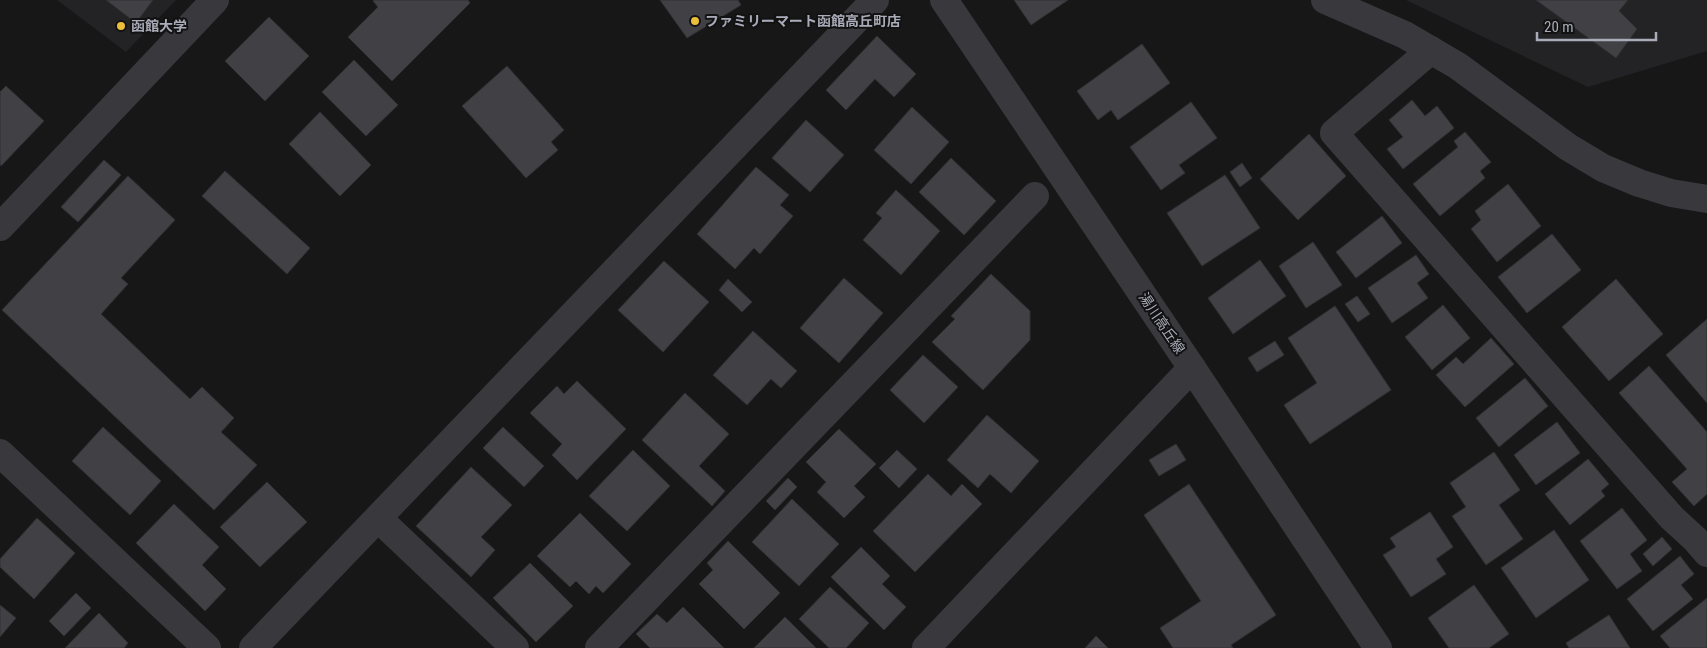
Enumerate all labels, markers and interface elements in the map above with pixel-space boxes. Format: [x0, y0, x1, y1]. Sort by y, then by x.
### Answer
scale bar [1537, 10, 1656, 42]
place label: ファミリーマート函館高丘町店 [705, 13, 901, 29]
marker: ファミリーマート函館高丘町店 [689, 15, 701, 27]
place label: 函館大学 [131, 18, 187, 34]
text: 20 m [1544, 18, 1574, 36]
marker: 函館大学 [115, 20, 127, 32]
street label: 湯川高丘線 [1136, 290, 1188, 356]

